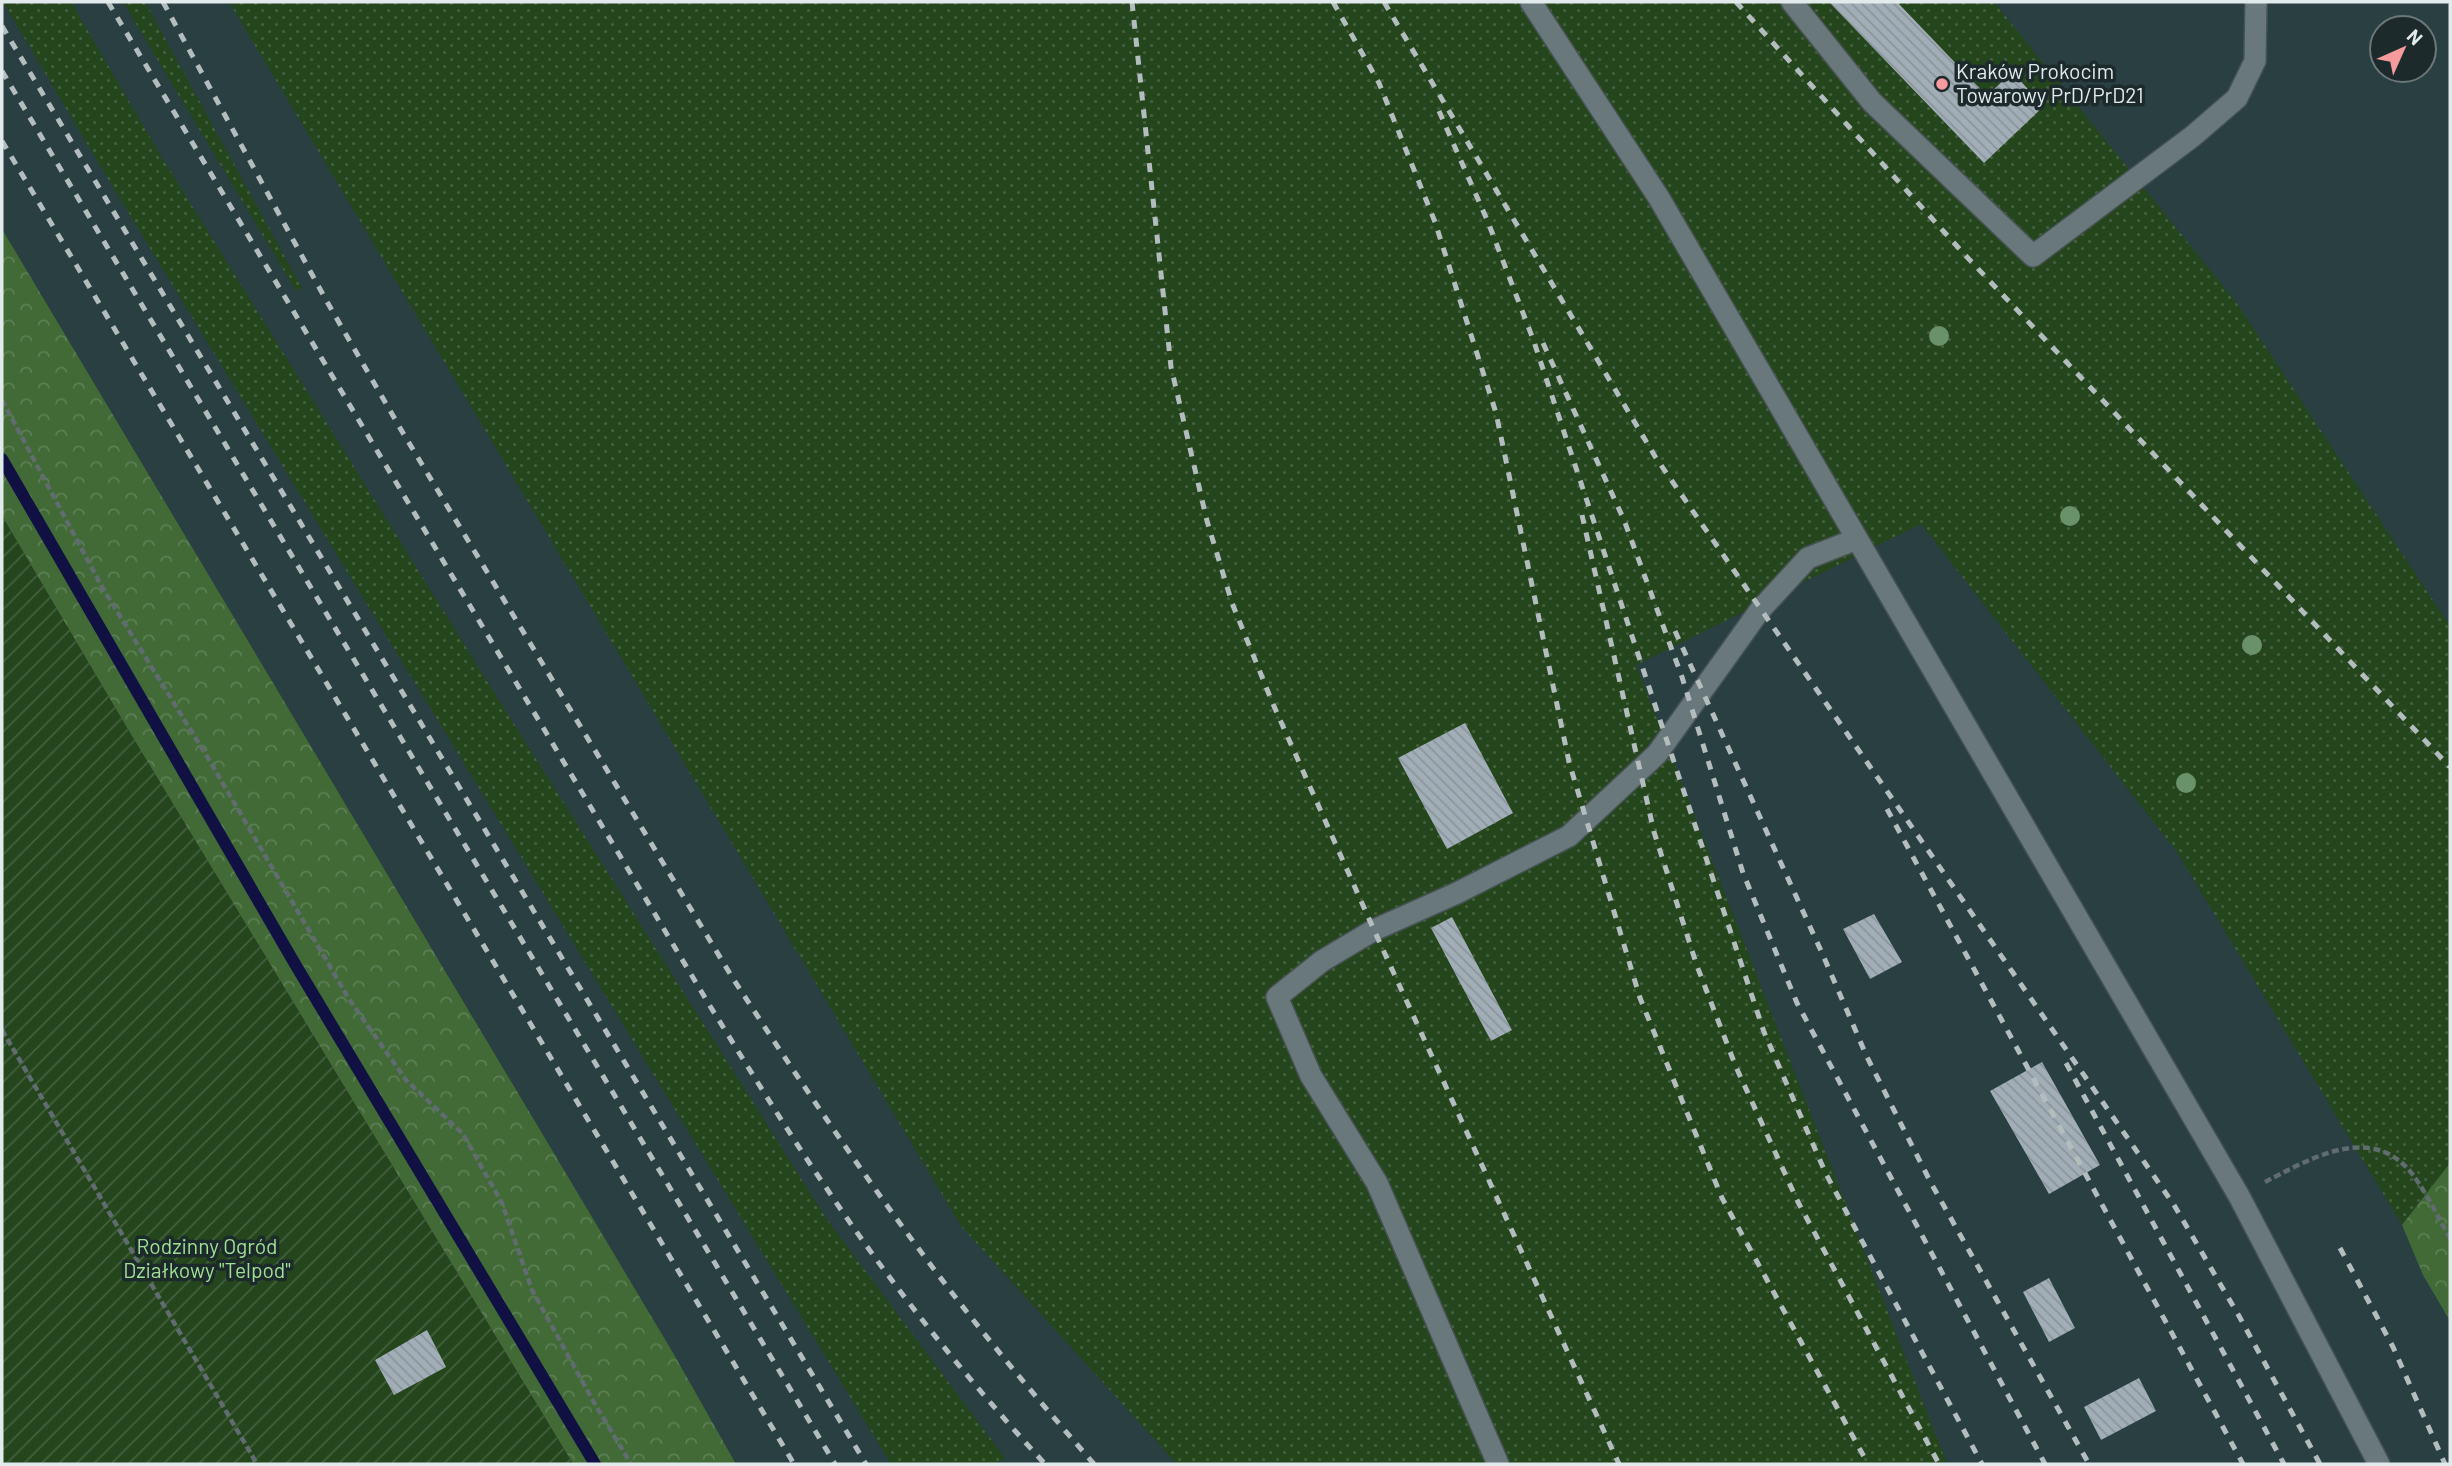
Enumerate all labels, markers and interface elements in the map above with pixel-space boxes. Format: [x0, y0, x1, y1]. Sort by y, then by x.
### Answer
north arrow [2368, 14, 2438, 84]
text: N [2403, 24, 2428, 49]
place label: Kraków Prokocim Towarowy PrD/PrD21 [1956, 58, 2144, 107]
marker: Kraków Prokocim Towarowy PrD/PrD21 [1934, 76, 1950, 92]
park label: Rodzinny Ogród Działkowy "Telpod" [123, 1233, 291, 1282]

